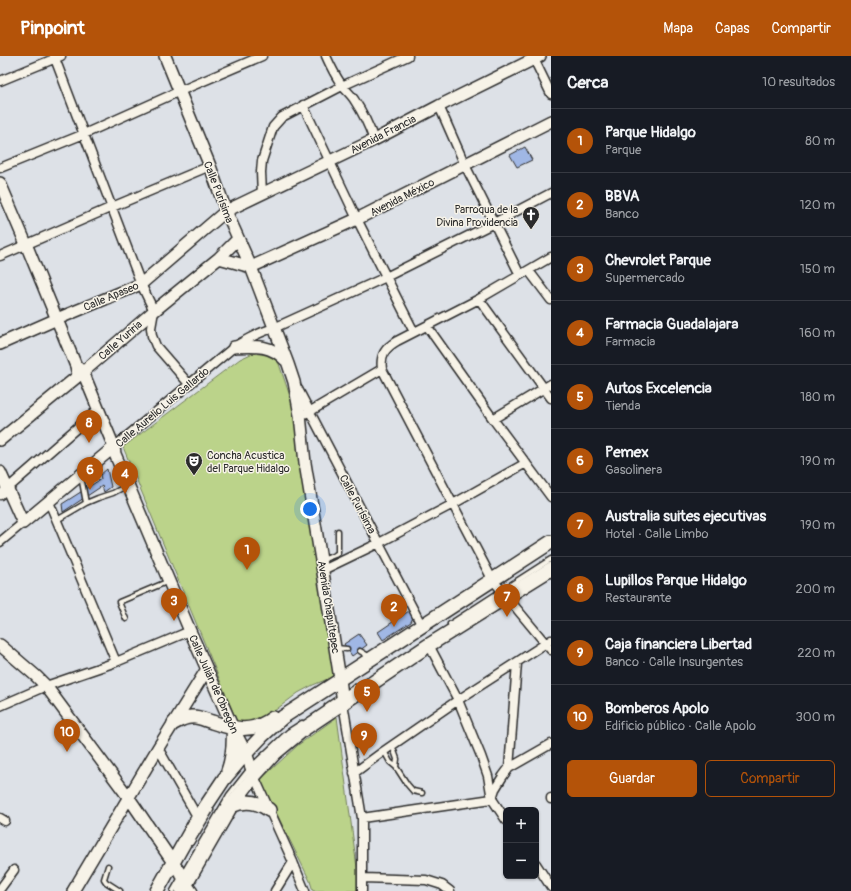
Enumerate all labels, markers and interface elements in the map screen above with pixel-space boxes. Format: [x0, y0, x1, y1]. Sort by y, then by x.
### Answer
text: Pinpoint [20, 16, 85, 40]
text: Mapa [663, 20, 693, 37]
text: Capas [715, 20, 750, 37]
text: Compartir [772, 20, 831, 37]
text: Cerca [567, 72, 608, 93]
text: 10 resultados [762, 74, 835, 90]
street label: Avenida Francia [348, 112, 418, 157]
text: Parque Hidalgo [605, 123, 696, 142]
text: 1 [577, 133, 583, 149]
text: 80 m [805, 133, 835, 149]
text: Parque [605, 142, 641, 158]
street label: Calle Purísima [201, 159, 236, 225]
street label: Avenida México [368, 176, 437, 219]
text: BBVA [605, 187, 640, 206]
text: 2 [576, 197, 584, 213]
text: 120 m [799, 197, 835, 213]
place label: Parroqua de la Divina Providencia [436, 203, 518, 229]
church icon: Parroqua de la Divina Providencia [521, 205, 541, 230]
text: Banco [605, 206, 639, 222]
text: Chevrolet Parque [605, 251, 711, 270]
text: 3 [576, 261, 584, 277]
text: 150 m [800, 261, 835, 277]
text: Supermercado [605, 270, 685, 286]
street label: Calle Apaseo [82, 279, 141, 314]
text: Farmacia Guadalajara [605, 315, 738, 334]
street label: Calle Yuriria [96, 318, 145, 363]
text: 4 [576, 325, 584, 341]
text: 160 m [799, 325, 835, 341]
text: Farmacia [605, 334, 655, 350]
street label: Calle Aurelio Luis Gallardo [113, 365, 212, 450]
text: Autos Excelencia [605, 379, 712, 398]
text: 5 [576, 389, 584, 405]
text: 180 m [800, 389, 835, 405]
text: Tienda [605, 398, 640, 414]
pin: 8 [76, 410, 102, 443]
text: Pemex [605, 443, 649, 462]
place label: Concha Acustica del Parque Hidalgo [207, 449, 290, 475]
theatre icon: Concha Acustica del Parque Hidalgo [184, 451, 204, 476]
text: 6 [576, 453, 584, 469]
text: 190 m [800, 453, 835, 469]
pin: 6 [77, 457, 103, 490]
pin: 4 [112, 461, 138, 494]
text: Gasolinera [605, 462, 662, 478]
street label: Calle Purísima [337, 472, 379, 536]
your location [300, 499, 320, 519]
text: Australia suites ejecutivas [605, 507, 766, 526]
text: 7 [577, 517, 583, 533]
text: 190 m [800, 517, 835, 533]
text: Hotel · Calle Limbo [605, 526, 709, 542]
pin: 1 [234, 537, 260, 570]
street label: Avenida Chapultepec [315, 560, 342, 655]
text: Lupillos Parque Hidalgo [605, 571, 747, 590]
text: 8 [577, 581, 583, 597]
text: 200 m [796, 581, 835, 597]
pin: 7 [494, 584, 520, 617]
pin: 3 [161, 588, 187, 621]
text: Restaurante [605, 590, 671, 606]
pin: 2 [381, 594, 407, 627]
street label: Calle Julián de Obregón [186, 633, 241, 736]
text: Caja financiera Libertad [605, 635, 752, 654]
text: 9 [577, 645, 583, 661]
text: 220 m [797, 645, 835, 661]
text: Banco · Calle Insurgentes [605, 654, 743, 670]
pin: 5 [354, 679, 380, 712]
text: Bomberos Apolo [605, 699, 709, 718]
text: 10 [573, 709, 587, 725]
text: 300 m [796, 709, 835, 725]
text: Edificio público · Calle Apolo [605, 718, 756, 734]
pin: 10 [54, 719, 80, 752]
pin: 9 [351, 723, 377, 756]
button: Guardar [567, 760, 697, 797]
button: Compartir [705, 760, 835, 797]
map controls [503, 807, 539, 879]
button: + [503, 807, 539, 843]
button: − [503, 843, 539, 879]

